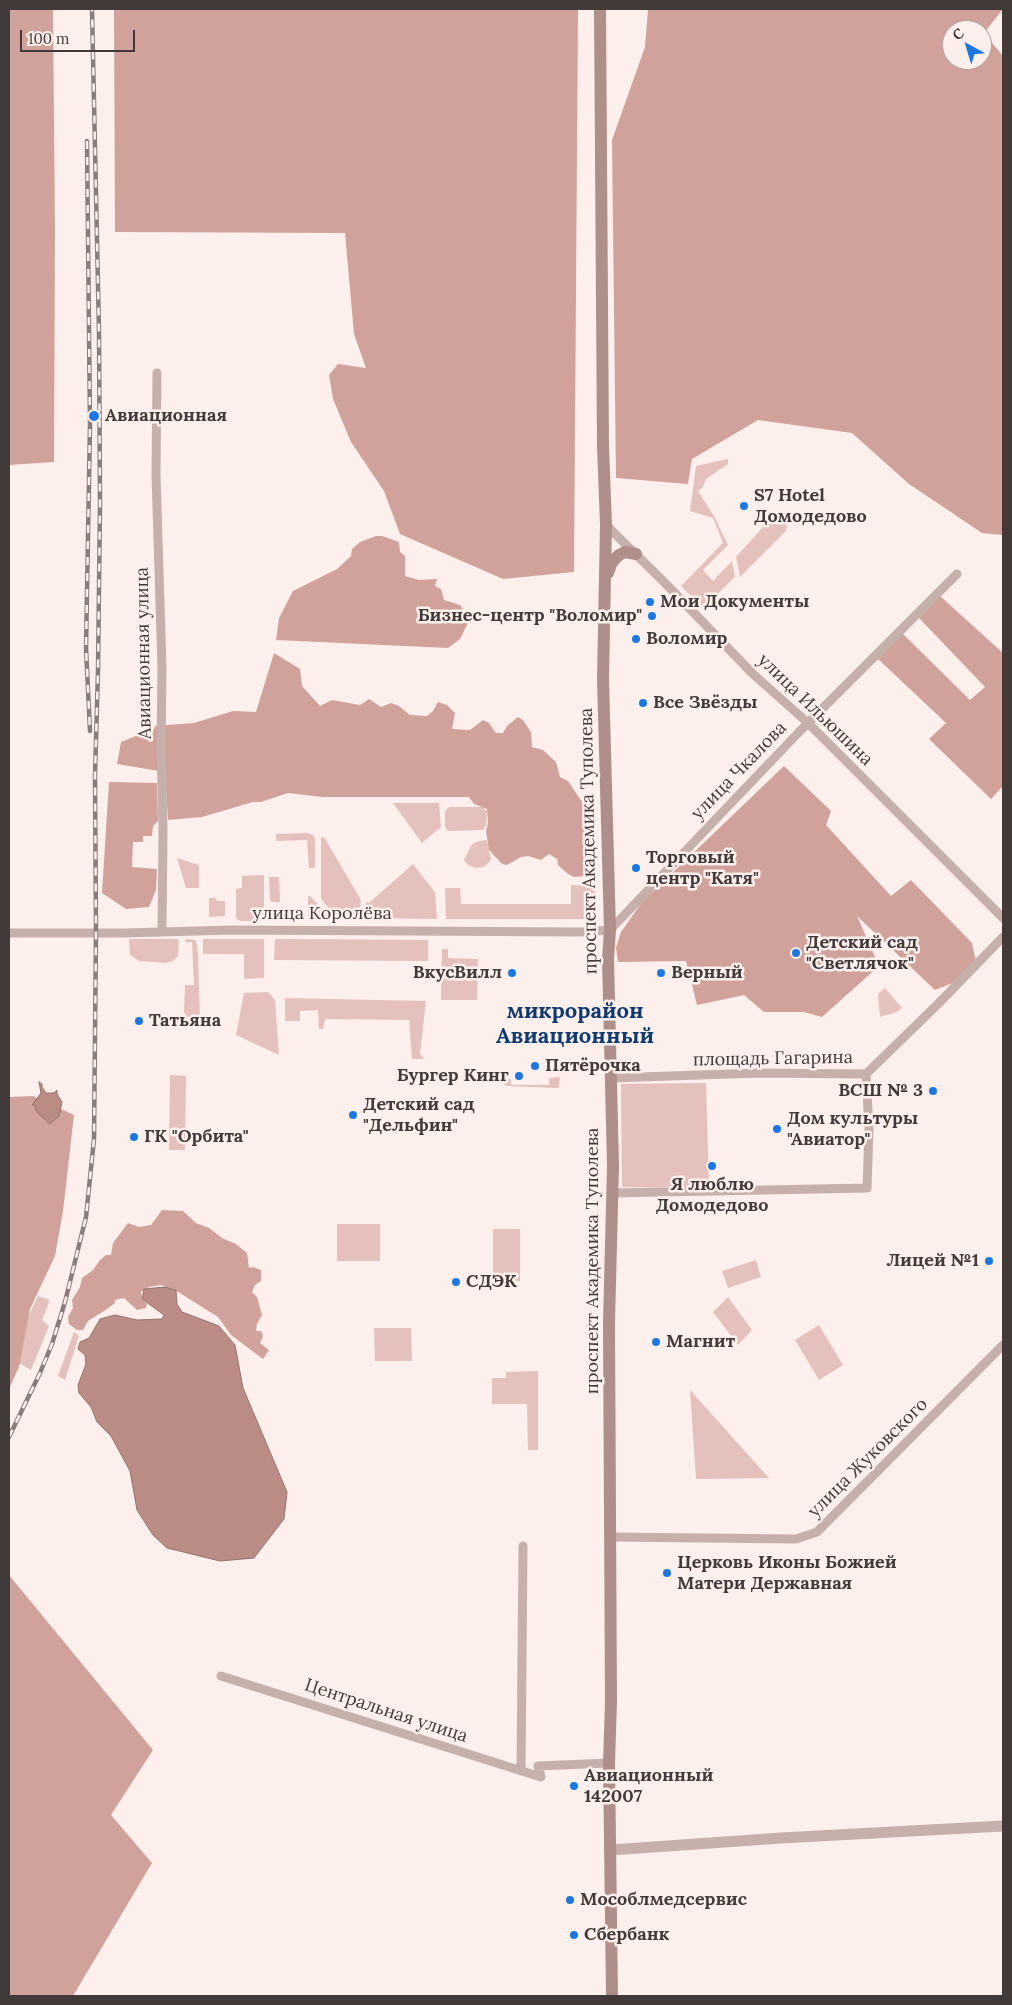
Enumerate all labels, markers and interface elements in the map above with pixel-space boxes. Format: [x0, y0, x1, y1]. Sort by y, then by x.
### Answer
scale bar [22, 20, 138, 52]
north arrow [942, 20, 992, 70]
text: С [949, 24, 968, 44]
text: 100 m [28, 29, 69, 48]
place label: Авиационная [105, 405, 227, 427]
marker: Авиационная [87, 409, 101, 423]
place label: S7 Hotel Домодедово [754, 485, 867, 528]
marker: S7 Hotel Домодедово [738, 500, 750, 512]
street label: Авиационная улица [132, 567, 156, 739]
place label: Мои Документы [660, 591, 809, 613]
marker: Мои Документы [644, 596, 656, 608]
place label: Бизнес-центр "Воломир" [418, 605, 642, 627]
marker: Бизнес-центр "Воломир" [646, 610, 658, 622]
place label: Воломир [646, 628, 727, 650]
marker: Воломир [630, 633, 642, 645]
street label: улица Ильюшина [753, 649, 877, 771]
place label: Все Звёзды [653, 692, 757, 714]
marker: Все Звёзды [637, 697, 649, 709]
street label: проспект Академика Туполева [576, 708, 602, 974]
street label: улица Чкалова [687, 718, 791, 824]
place label: Торговый центр "Катя" [646, 847, 759, 890]
marker: Торговый центр "Катя" [630, 862, 642, 874]
street label: улица Королёва [252, 903, 392, 925]
place label: Детский сад "Светлячок" [806, 932, 918, 974]
marker: Детский сад "Светлячок" [790, 947, 802, 959]
place label: ВкусВилл [413, 962, 502, 984]
place label: Верный [671, 962, 743, 984]
marker: ВкусВилл [506, 967, 518, 979]
marker: Верный [655, 967, 667, 979]
district label: микрорайон Авиационный [496, 999, 654, 1050]
place label: Татьяна [149, 1010, 221, 1032]
marker: Татьяна [133, 1015, 145, 1027]
street label: площадь Гагарина [693, 1047, 853, 1071]
place label: Пятёрочка [545, 1055, 641, 1077]
marker: Пятёрочка [529, 1060, 541, 1072]
place label: Бургер Кинг [397, 1065, 509, 1087]
marker: Бургер Кинг [513, 1070, 525, 1082]
place label: ВСШ № 3 [838, 1080, 923, 1102]
marker: ВСШ № 3 [927, 1085, 939, 1097]
place label: Детский сад "Дельфин" [363, 1094, 475, 1136]
place label: Дом культуры "Авиатор" [787, 1108, 918, 1150]
marker: Детский сад "Дельфин" [347, 1109, 359, 1121]
marker: Дом культуры "Авиатор" [771, 1123, 783, 1135]
place label: ГК "Орбита" [144, 1126, 249, 1148]
street label: проспект Академика Туполева [582, 1128, 604, 1394]
marker: ГК "Орбита" [128, 1131, 140, 1143]
marker: Я люблю Домодедово [706, 1160, 718, 1172]
place label: Я люблю Домодедово [656, 1174, 768, 1216]
place label: Лицей №1 [886, 1250, 979, 1272]
marker: Лицей №1 [983, 1255, 995, 1267]
place label: СДЭК [466, 1271, 517, 1293]
marker: СДЭК [450, 1276, 462, 1288]
place label: Магнит [666, 1331, 735, 1353]
marker: Магнит [650, 1336, 662, 1348]
street label: улица Жуковского [804, 1394, 932, 1522]
place label: Церковь Иконы Божией Матери Державная [677, 1552, 897, 1595]
marker: Церковь Иконы Божией Матери Державная [661, 1567, 673, 1579]
street label: Центральная улица [302, 1674, 470, 1748]
place label: Авиационный 142007 [584, 1765, 713, 1808]
marker: Авиационный 142007 [568, 1780, 580, 1792]
place label: Мособлмедсервис [580, 1889, 747, 1911]
marker: Мособлмедсервис [564, 1894, 576, 1906]
place label: Сбербанк [584, 1924, 669, 1946]
marker: Сбербанк [568, 1929, 580, 1941]

